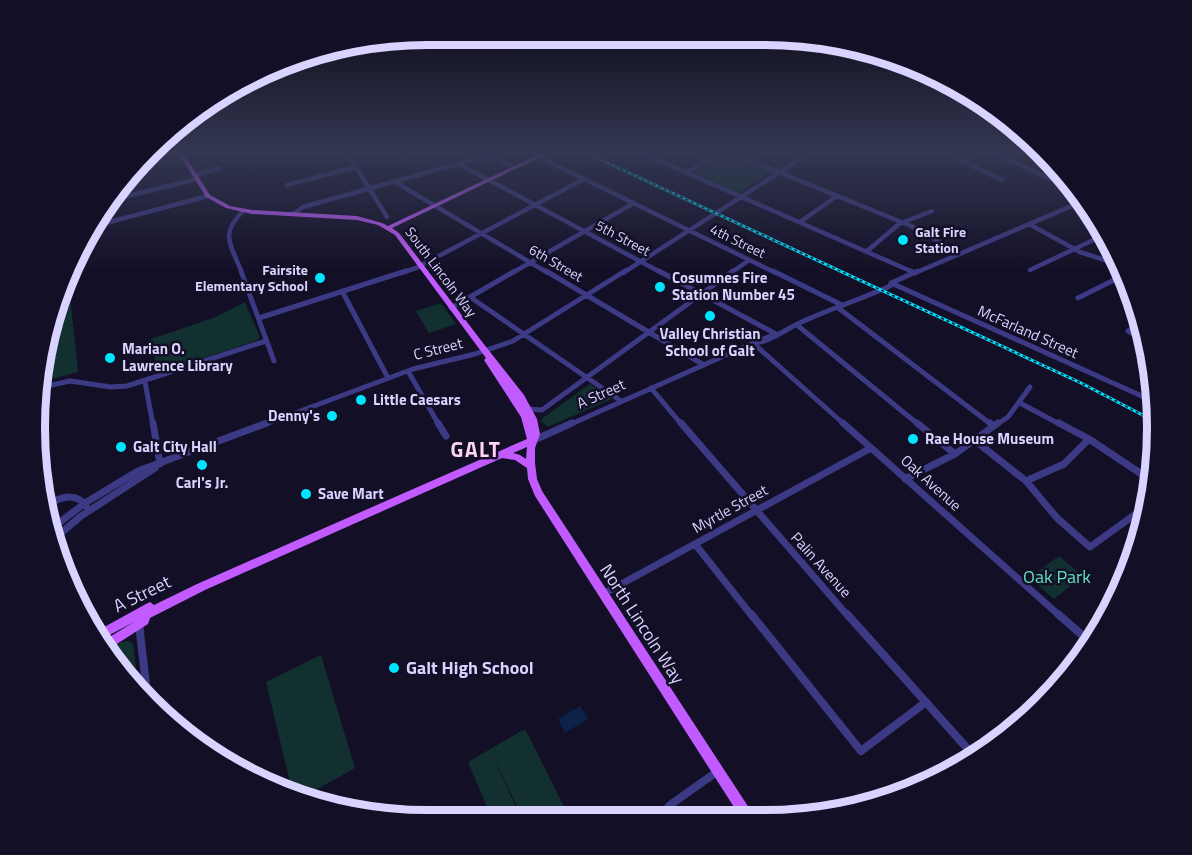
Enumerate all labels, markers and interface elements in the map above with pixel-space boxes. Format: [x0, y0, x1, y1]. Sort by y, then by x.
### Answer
street label: 5th Street [592, 214, 654, 261]
street label: 4th Street [707, 218, 770, 263]
place label: Galt Fire Station [915, 221, 966, 258]
street label: South Lincoln Way [400, 222, 483, 321]
marker: Galt Fire Station [896, 233, 910, 247]
street label: 6th Street [525, 239, 587, 287]
place label: Fairsite Elementary School [195, 259, 308, 296]
place label: Cosumnes Fire Station Number 45 [672, 266, 795, 306]
marker: Fairsite Elementary School [313, 271, 327, 285]
marker: Cosumnes Fire Station Number 45 [653, 280, 667, 294]
street label: McFarland Street [974, 299, 1083, 364]
marker: Valley Christian School of Galt [703, 309, 717, 323]
place label: Valley Christian School of Galt [659, 322, 761, 362]
street label: C Street [411, 331, 466, 366]
place label: Marian O. Lawrence Library [122, 337, 233, 377]
marker: Marian O. Lawrence Library [103, 351, 117, 365]
street label: A Street [573, 372, 629, 414]
place label: Little Caesars [373, 388, 461, 411]
marker: Little Caesars [354, 393, 368, 407]
place label: Denny's [268, 404, 320, 427]
marker: Denny's [325, 409, 339, 423]
place label: Rae House Museum [925, 427, 1054, 450]
marker: Rae House Museum [906, 432, 920, 446]
district label: GALT [451, 433, 501, 465]
place label: Galt City Hall [133, 435, 217, 458]
marker: Galt City Hall [114, 440, 128, 454]
street label: Oak Avenue [896, 449, 967, 516]
marker: Carl's Jr. [195, 458, 209, 472]
place label: Carl's Jr. [176, 471, 228, 494]
street label: Myrtle Street [688, 478, 772, 539]
place label: Save Mart [318, 482, 384, 505]
marker: Save Mart [299, 487, 313, 501]
street label: Palin Avenue [786, 527, 857, 603]
street label: North Lincoln Way [593, 558, 692, 689]
park label: Oak Park [1023, 563, 1091, 590]
street label: A Street [108, 568, 176, 619]
place label: Galt High School [406, 654, 534, 681]
marker: Galt High School [387, 661, 401, 675]

